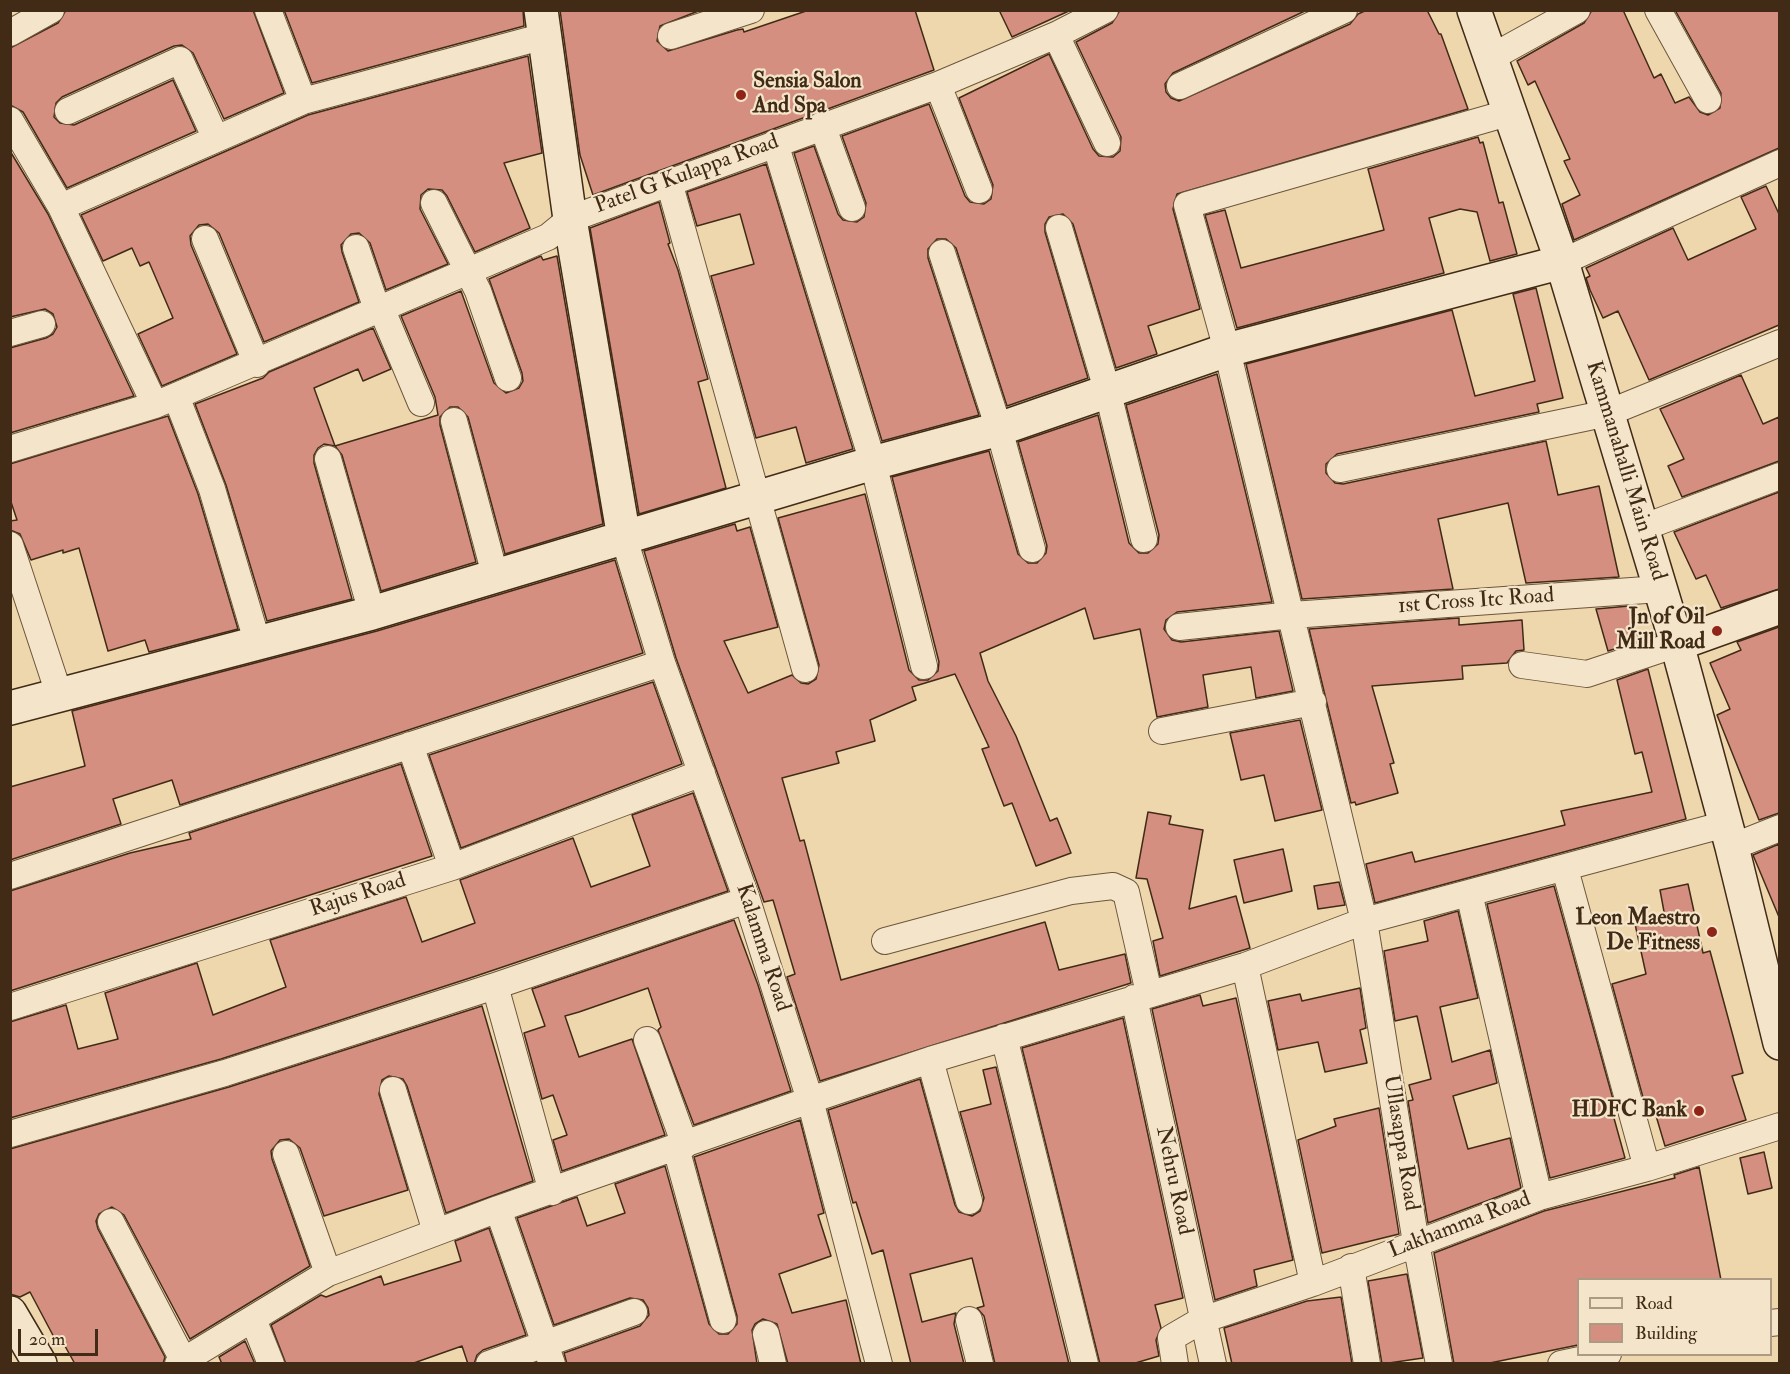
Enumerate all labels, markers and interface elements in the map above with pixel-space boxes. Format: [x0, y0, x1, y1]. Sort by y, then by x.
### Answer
place label: Sensia Salon And Spa [753, 69, 862, 120]
marker: Sensia Salon And Spa [734, 88, 748, 102]
street label: Patel G Kulappa Road [591, 129, 783, 221]
street label: Kammanahalli Main Road [1579, 358, 1671, 584]
street label: 1st Cross Itc Road [1397, 583, 1555, 621]
place label: Jn of Oil Mill Road [1616, 605, 1705, 656]
marker: Jn of Oil Mill Road [1710, 624, 1724, 638]
street label: Rajus Road [307, 868, 409, 924]
street label: Kalamma Road [729, 881, 795, 1015]
place label: Leon Maestro De Fitness [1576, 906, 1700, 957]
marker: Leon Maestro De Fitness [1705, 925, 1719, 939]
street label: Ullasappa Road [1376, 1073, 1424, 1213]
place label: HDFC Bank [1571, 1098, 1687, 1124]
marker: HDFC Bank [1692, 1104, 1706, 1118]
street label: Nehru Road [1149, 1124, 1197, 1238]
street label: Lakhamma Road [1385, 1187, 1535, 1265]
legend [1577, 1278, 1772, 1356]
text: Road [1635, 1292, 1673, 1315]
scale bar [21, 1317, 100, 1355]
text: Building [1635, 1322, 1697, 1345]
text: 20 m [29, 1328, 65, 1351]

